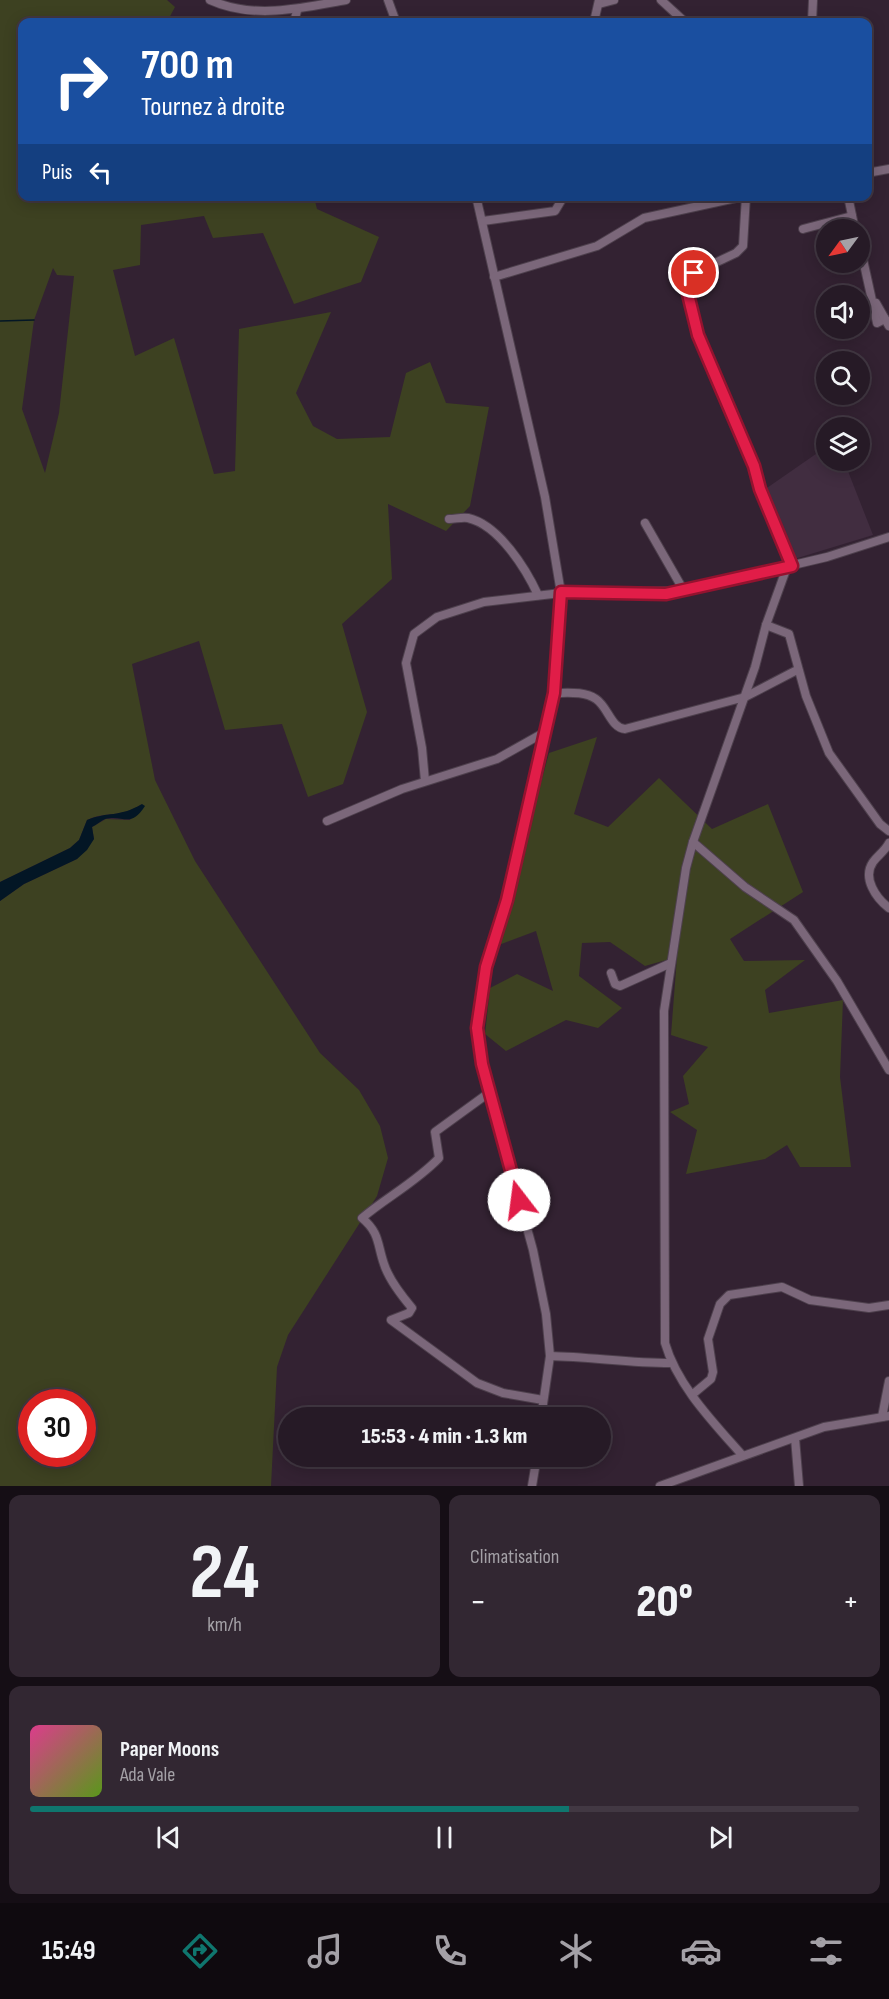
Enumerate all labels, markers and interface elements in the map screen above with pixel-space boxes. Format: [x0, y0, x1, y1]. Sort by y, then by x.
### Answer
text: 700 m [141, 40, 234, 91]
icon: right [42, 42, 120, 120]
text: Tournez à droite [141, 91, 285, 123]
icon: left [84, 156, 117, 189]
text: Puis [42, 159, 72, 186]
north arrow [816, 219, 870, 273]
map controls [816, 219, 870, 471]
pin [668, 247, 719, 298]
icon: arrive [677, 256, 710, 289]
button: sound [816, 285, 870, 339]
button: search [816, 351, 870, 405]
button: layers [816, 417, 870, 471]
position arrow [487, 1168, 551, 1232]
speed limit sign: 30 [18, 1389, 96, 1467]
text: 15:53 · 4 min · 1.3 km [362, 1423, 527, 1450]
text: 24 [189, 1527, 260, 1620]
text: Climatisation [470, 1545, 559, 1569]
text: 20° [636, 1575, 693, 1630]
text: − [470, 1582, 486, 1622]
text: + [843, 1582, 859, 1622]
text: km/h [207, 1613, 242, 1637]
text: Paper Moons [120, 1736, 219, 1763]
text: Ada Vale [120, 1763, 175, 1787]
icon: previous [152, 1821, 185, 1854]
icon: pause [428, 1821, 461, 1854]
icon: next [704, 1821, 737, 1854]
icon: directions [179, 1930, 221, 1972]
icon: music [304, 1930, 346, 1972]
icon: phone [429, 1930, 471, 1972]
icon: climate [555, 1930, 597, 1972]
icon: car [680, 1930, 722, 1972]
icon: filters [805, 1930, 847, 1972]
text: 15:49 [42, 1935, 96, 1967]

